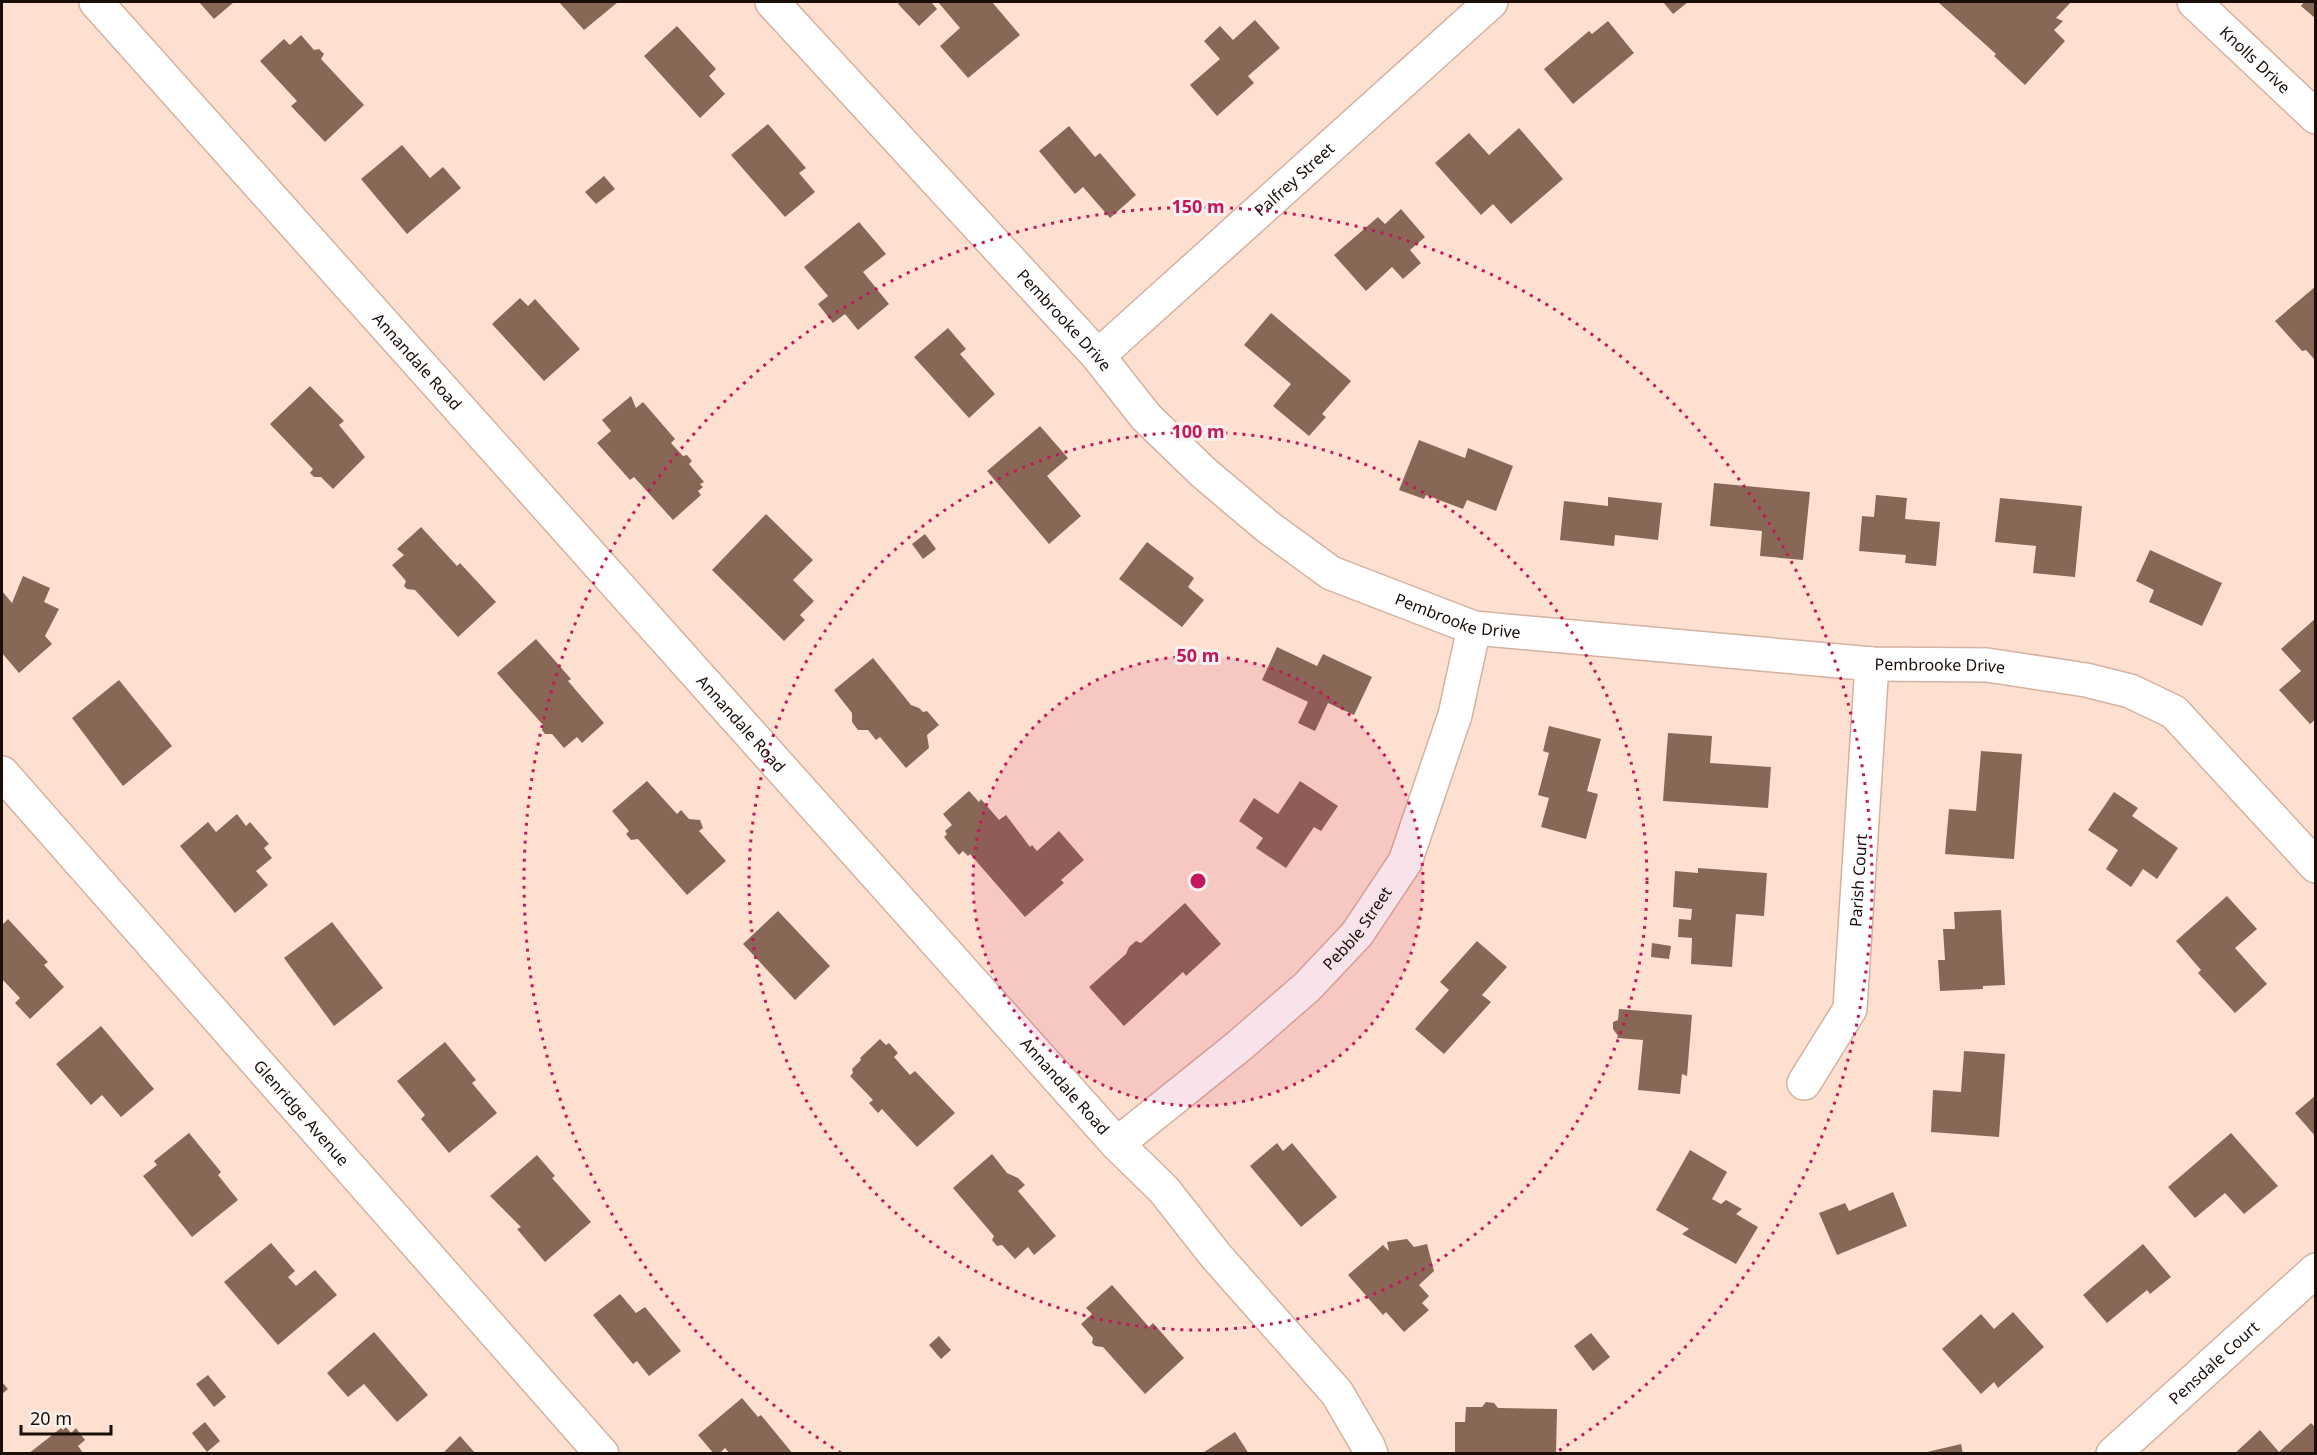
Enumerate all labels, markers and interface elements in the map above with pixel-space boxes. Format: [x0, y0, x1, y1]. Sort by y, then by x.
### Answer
street label: Knolls Drive [2215, 21, 2295, 98]
street label: Palfrey Street [1249, 137, 1339, 221]
text: 150 m [1171, 194, 1225, 218]
street label: Pembrooke Drive [1012, 264, 1117, 375]
street label: Annandale Road [368, 308, 467, 415]
text: 100 m [1171, 419, 1225, 443]
street label: Pembrooke Drive [1392, 588, 1522, 643]
text: 50 m [1177, 643, 1219, 667]
street label: Pembrooke Drive [1875, 653, 2007, 679]
street label: Annandale Road [692, 670, 791, 777]
street label: Parish Court [1844, 833, 1872, 928]
centre of rings [1188, 871, 1208, 891]
street label: Pebble Street [1318, 882, 1397, 975]
street label: Annandale Road [1016, 1033, 1114, 1139]
street label: Glenridge Avenue [249, 1055, 354, 1171]
street label: Pensdale Court [2164, 1316, 2264, 1409]
scale bar [21, 1398, 111, 1436]
text: 20 m [30, 1406, 72, 1430]

